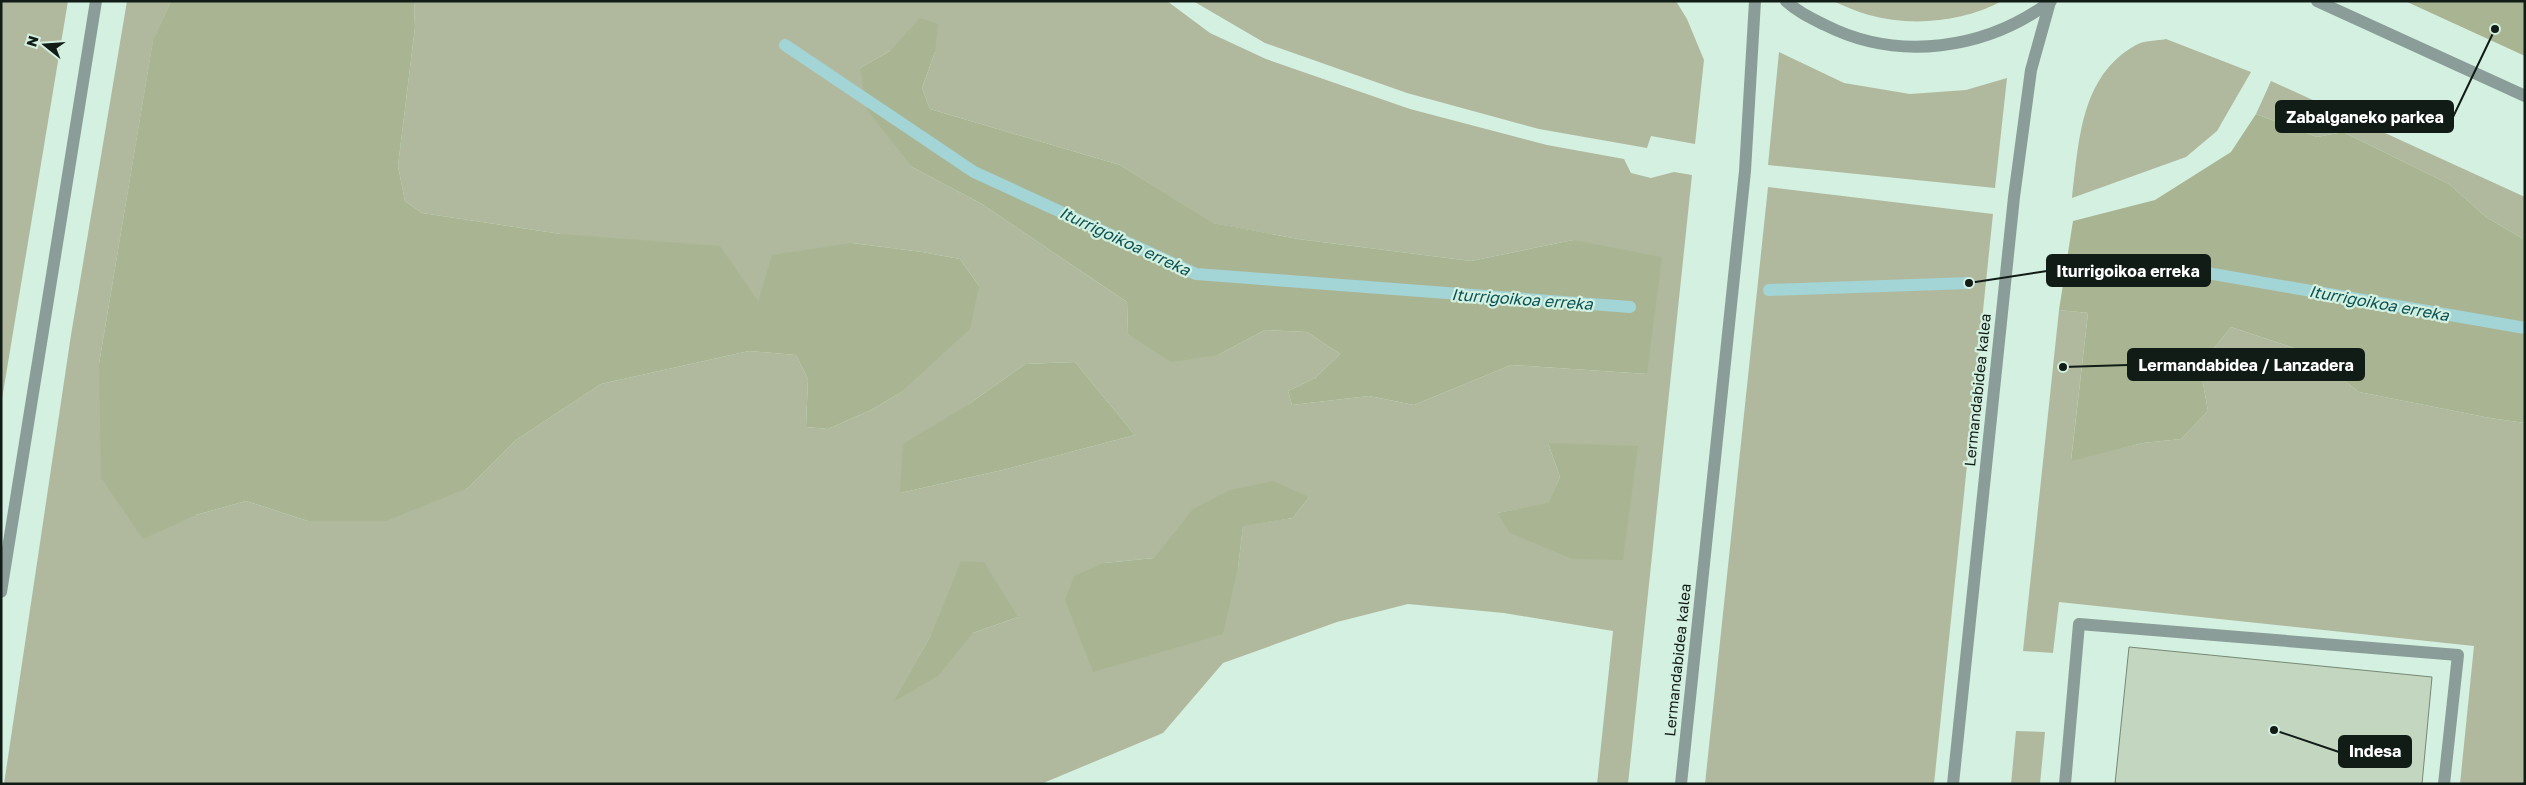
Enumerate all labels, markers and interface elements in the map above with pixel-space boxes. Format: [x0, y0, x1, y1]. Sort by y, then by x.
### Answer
north arrow [20, 20, 70, 70]
text: N [22, 33, 42, 49]
callout: Zabalganeko parkea [2276, 101, 2453, 132]
text: Zabalganeko parkea [2286, 107, 2444, 127]
water label: Iturrigoikoa erreka [1057, 202, 1194, 280]
callout: Iturrigoikoa erreka [2047, 255, 2210, 286]
text: Iturrigoikoa erreka [2056, 261, 2200, 281]
water label: Iturrigoikoa erreka [2307, 281, 2451, 325]
water label: Iturrigoikoa erreka [1451, 284, 1594, 314]
street label: Lermandabidea kalea [1960, 313, 1994, 467]
callout: Lermandabidea / Lanzadera [2128, 349, 2364, 380]
text: Lermandabidea / Lanzadera [2138, 355, 2354, 375]
street label: Lermandabidea kalea [1660, 583, 1694, 737]
callout: Indesa [2339, 736, 2411, 767]
text: Indesa [2349, 741, 2401, 761]

